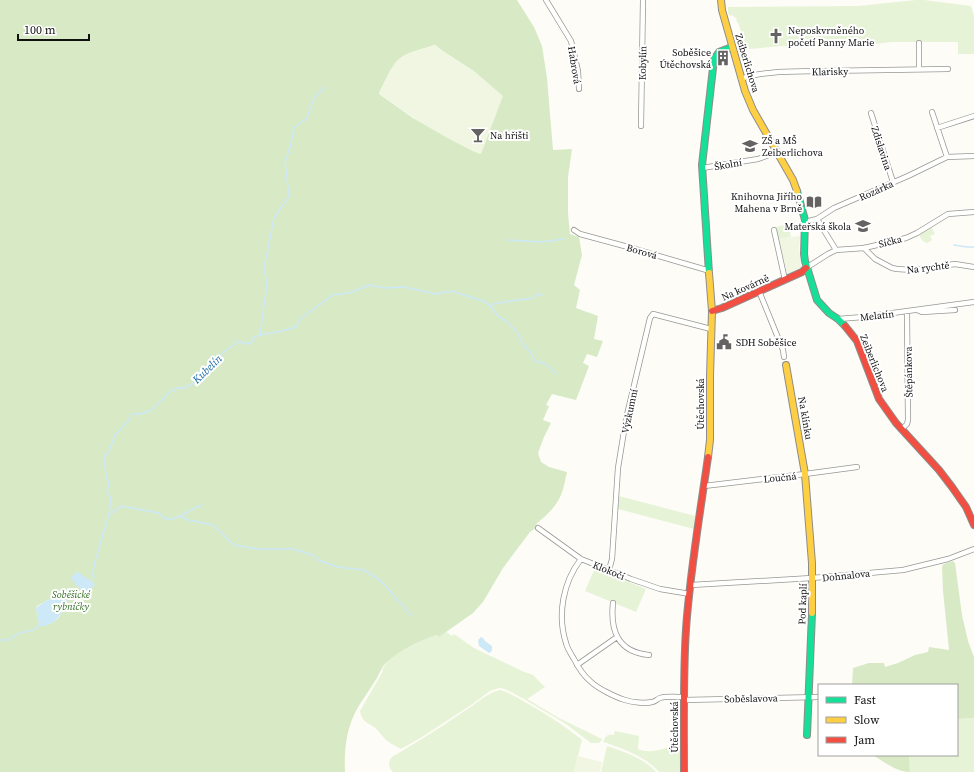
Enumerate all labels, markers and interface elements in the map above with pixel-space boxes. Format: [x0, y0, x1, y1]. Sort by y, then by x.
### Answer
scale bar [18, 16, 89, 42]
text: 100 m [24, 22, 56, 38]
place label: Neposkvrněného početí Panny Marie [788, 24, 874, 49]
church icon: Neposkvrněného početí Panny Marie [767, 27, 785, 45]
street label: Zeiberlichova [732, 32, 763, 95]
street label: Habrová [565, 45, 584, 86]
street label: Kobylín [636, 46, 649, 80]
place label: Soběšice Útěchovská [660, 46, 712, 71]
building icon: Soběšice Útěchovská [714, 49, 732, 67]
street label: Klarisky [812, 65, 849, 78]
street label: Zdislavina [868, 125, 895, 173]
bar icon: Na hřišti [469, 126, 487, 144]
place label: Na hřišti [490, 129, 528, 142]
place label: ZŠ a MŠ Zeiberlichova [762, 134, 824, 159]
school or university icon: ZŠ a MŠ Zeiberlichova [741, 137, 759, 155]
street label: Školní [713, 156, 743, 173]
street label: Rozárka [857, 177, 896, 204]
place label: Knihovna Jiřího Mahena v Brně [731, 190, 803, 215]
library icon: Knihovna Jiřího Mahena v Brně [805, 193, 823, 211]
school or university icon: Mateřská škola [854, 217, 872, 235]
place label: Mateřská škola [785, 220, 852, 233]
street label: Síčka [877, 232, 904, 251]
street label: Borová [625, 241, 660, 262]
street label: Na rychtě [906, 258, 950, 277]
street label: Na kovárně [719, 271, 771, 304]
street label: Melatín [859, 307, 895, 324]
public building icon: SDH Soběšice [715, 333, 733, 351]
street label: Zeiberlichova [857, 333, 892, 395]
place label: SDH Soběšice [736, 336, 797, 349]
street label: Štěpánkova [902, 346, 915, 398]
water label: Kubelín [189, 351, 226, 388]
street label: Útěchovská [694, 377, 707, 430]
street label: Výzkumní [618, 388, 641, 435]
street label: Na klínku [795, 396, 816, 441]
street label: Loučná [763, 469, 798, 486]
street label: Klokočí [591, 558, 627, 583]
street label: Dohnalova [821, 566, 872, 584]
street label: Pod kaplí [795, 583, 810, 625]
park label: Soběšické rybníčky [52, 588, 91, 613]
legend [818, 684, 958, 756]
street label: Soběslavova [724, 692, 779, 705]
text: Fast [854, 692, 876, 708]
street label: Útěchovská [668, 700, 681, 753]
text: Slow [854, 712, 880, 728]
text: Jam [853, 732, 875, 748]

